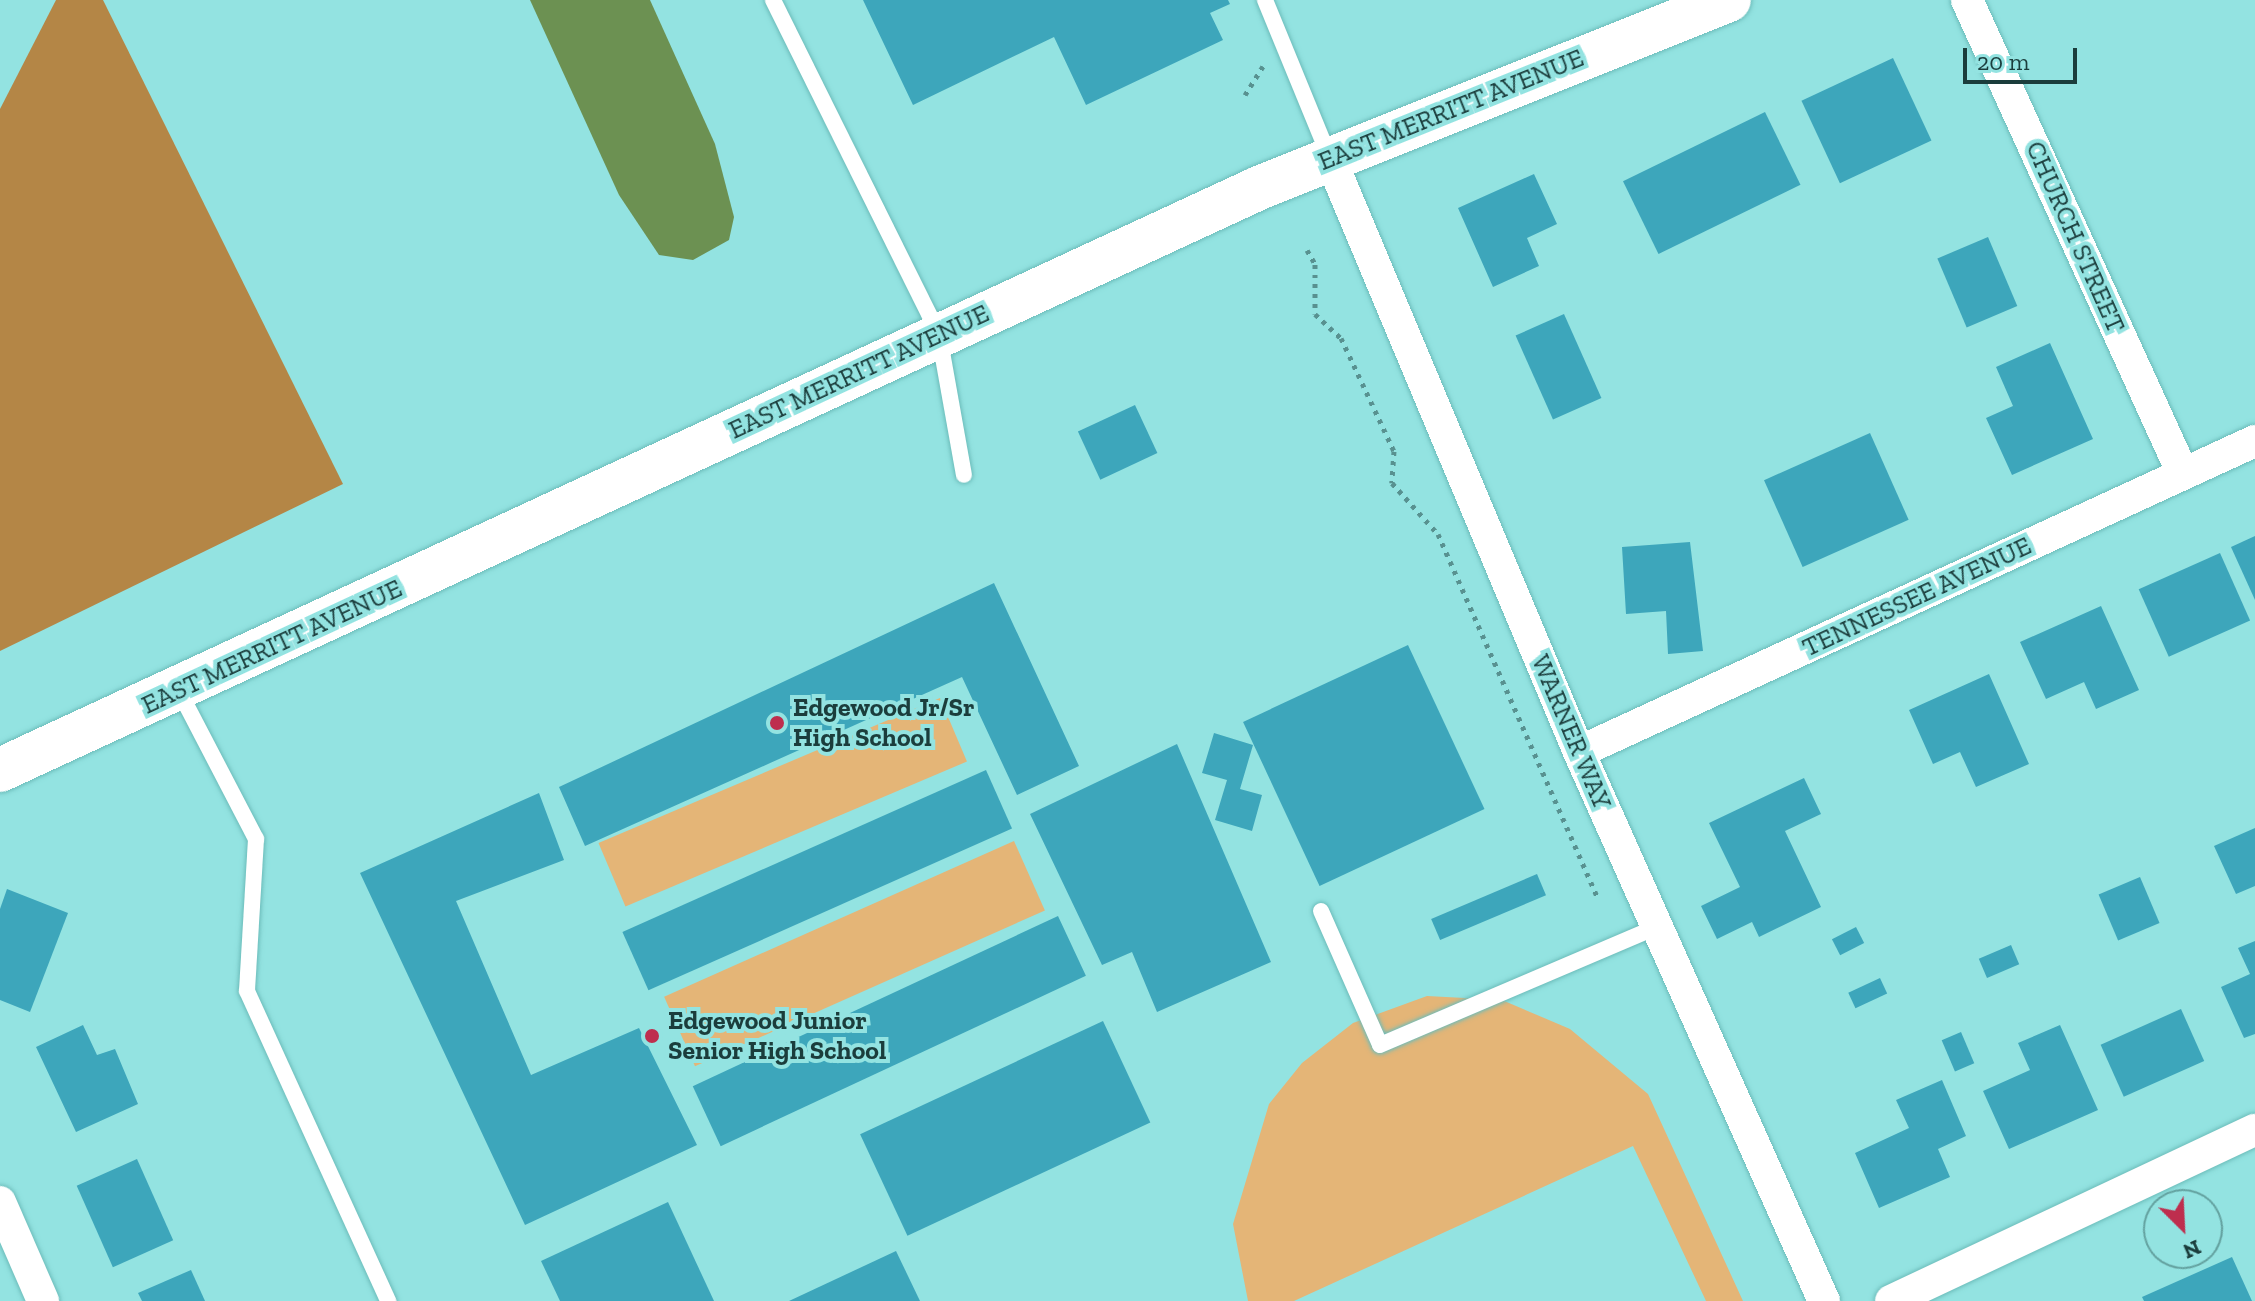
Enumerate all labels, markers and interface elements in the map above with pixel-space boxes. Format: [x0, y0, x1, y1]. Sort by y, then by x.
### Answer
scale bar [1967, 32, 2081, 82]
street label: EAST MERRITT AVENUE [1313, 42, 1589, 178]
text: 20 m [1977, 47, 2029, 76]
street label: CHURCH STREET [2019, 137, 2131, 337]
street label: EAST MERRITT AVENUE [723, 298, 995, 446]
street label: TENNESSEE AVENUE [1797, 530, 2037, 664]
street label: EAST MERRITT AVENUE [136, 573, 408, 721]
street label: WARNER WAY [1524, 650, 1618, 814]
place label: Edgewood Jr/Sr High School [793, 692, 975, 754]
marker: Edgewood Jr/Sr High School [768, 714, 786, 732]
place label: Edgewood Junior Senior High School [668, 1005, 887, 1066]
marker: Edgewood Junior Senior High School [643, 1027, 661, 1045]
north arrow [2143, 1189, 2223, 1269]
text: N [2179, 1234, 2205, 1265]

